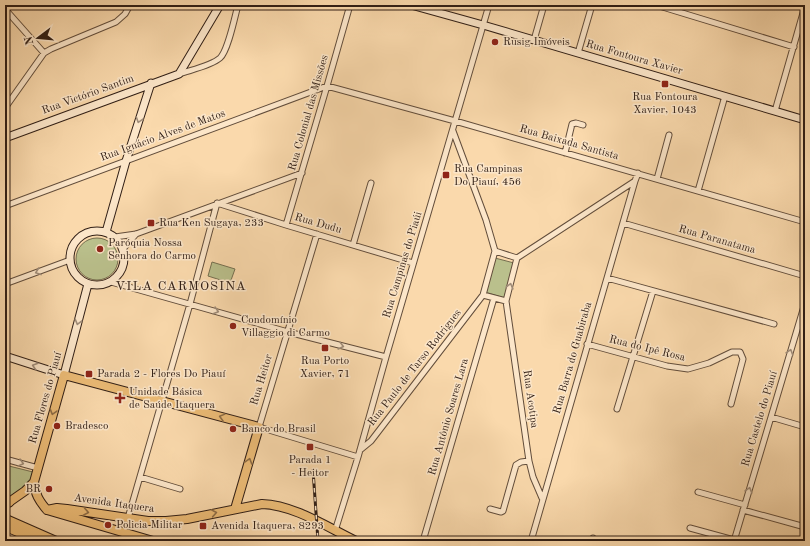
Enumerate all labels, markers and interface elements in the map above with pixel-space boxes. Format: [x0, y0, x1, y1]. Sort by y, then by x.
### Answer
north arrow [18, 18, 58, 58]
text: N [23, 34, 36, 46]
marker: Rusig Imóveis [490, 37, 500, 47]
place label: Rusig Imóveis [503, 37, 570, 48]
street label: Rua Fontoura Xavier [584, 39, 684, 77]
street label: Rua Colonial das Missões [287, 54, 331, 172]
street label: Rua Victório Santim [40, 73, 136, 117]
marker: Rua Fontoura Xavier, 1043 [660, 79, 670, 89]
place label: Rua Fontoura Xavier, 1043 [632, 92, 698, 116]
street label: Rua Ignácio Alves de Matos [99, 108, 227, 164]
one-way arrow [135, 117, 144, 124]
street label: Rua Baixada Santista [518, 124, 620, 163]
place label: Rua Campinas Do Piauí, 456 [454, 164, 523, 188]
marker: Rua Campinas Do Piauí, 456 [441, 170, 451, 180]
street label: Rua Campinas do Piaúi [382, 210, 424, 320]
street label: Rua Dudu [293, 212, 343, 236]
marker: Rua Ken Sugaya, 233 [146, 218, 156, 228]
place label: Rua Ken Sugaya, 233 [159, 218, 264, 229]
street label: Rua Paranatama [677, 224, 757, 256]
place label: Paróquia Nossa Senhora do Carmo [108, 238, 196, 262]
marker: Paróquia Nossa Senhora do Carmo [95, 244, 105, 254]
one-way arrow [34, 268, 41, 276]
district label: VILA CARMOSINA [115, 280, 247, 293]
one-way arrow [505, 283, 513, 289]
street label: Rua Barra do Guabiraba [552, 300, 594, 415]
one-way arrow [212, 306, 219, 315]
street label: Rua Paulo de Tarso Rodrigues [366, 307, 464, 428]
place label: Condomínio Villaggio di Carmo [241, 315, 330, 339]
one-way arrow [75, 318, 83, 325]
marker: Condomínio Villaggio di Carmo [228, 321, 238, 331]
street label: Rua do Ipê Rosa [608, 334, 687, 364]
one-way arrow [338, 341, 344, 349]
marker: Rua Porto Xavier, 71 [320, 343, 330, 353]
one-way arrow [785, 349, 794, 356]
street label: Rua Flores do Piauí [28, 350, 65, 445]
street label: Rua Heitor [249, 353, 275, 407]
place label: Rua Porto Xavier, 71 [300, 356, 350, 380]
street label: Rua Antônio Soares Lara [427, 357, 471, 477]
one-way arrow [31, 362, 38, 370]
marker: Parada 2 - Flores Do Piauí [84, 369, 94, 379]
place label: Parada 2 - Flores Do Piauí [97, 369, 226, 380]
street label: Rua Acotipa [520, 369, 540, 429]
street label: Rua Castelo do Piauí [740, 369, 780, 468]
place label: Unidade Básica de Saúde Itaquera [129, 387, 215, 411]
marker: Unidade Básica de Saúde Itaquera [114, 392, 126, 404]
one-way arrow [49, 408, 58, 415]
one-way arrow [219, 413, 226, 422]
marker: Bradesco [52, 421, 62, 431]
place label: Bradesco [65, 421, 108, 432]
marker: Banco do Brasil [228, 424, 238, 434]
place label: Banco do Brasil [241, 424, 316, 435]
marker: Parada 1 - Heitor [305, 442, 315, 452]
place label: Parada 1 - Heitor [288, 455, 332, 479]
one-way arrow [244, 458, 253, 465]
one-way arrow [18, 459, 25, 467]
place label: BR [26, 484, 41, 495]
marker: BR [44, 484, 54, 494]
one-way arrow [744, 487, 753, 494]
street label: Avenida Itaquera [73, 493, 156, 515]
one-way arrow [82, 507, 89, 516]
one-way arrow [211, 509, 217, 518]
marker: Policia Militar [103, 520, 113, 530]
place label: Policia Militar [116, 520, 183, 531]
marker: Avenida Itaquera, 8293 [198, 521, 208, 531]
place label: Avenida Itaquera, 8293 [211, 521, 324, 532]

